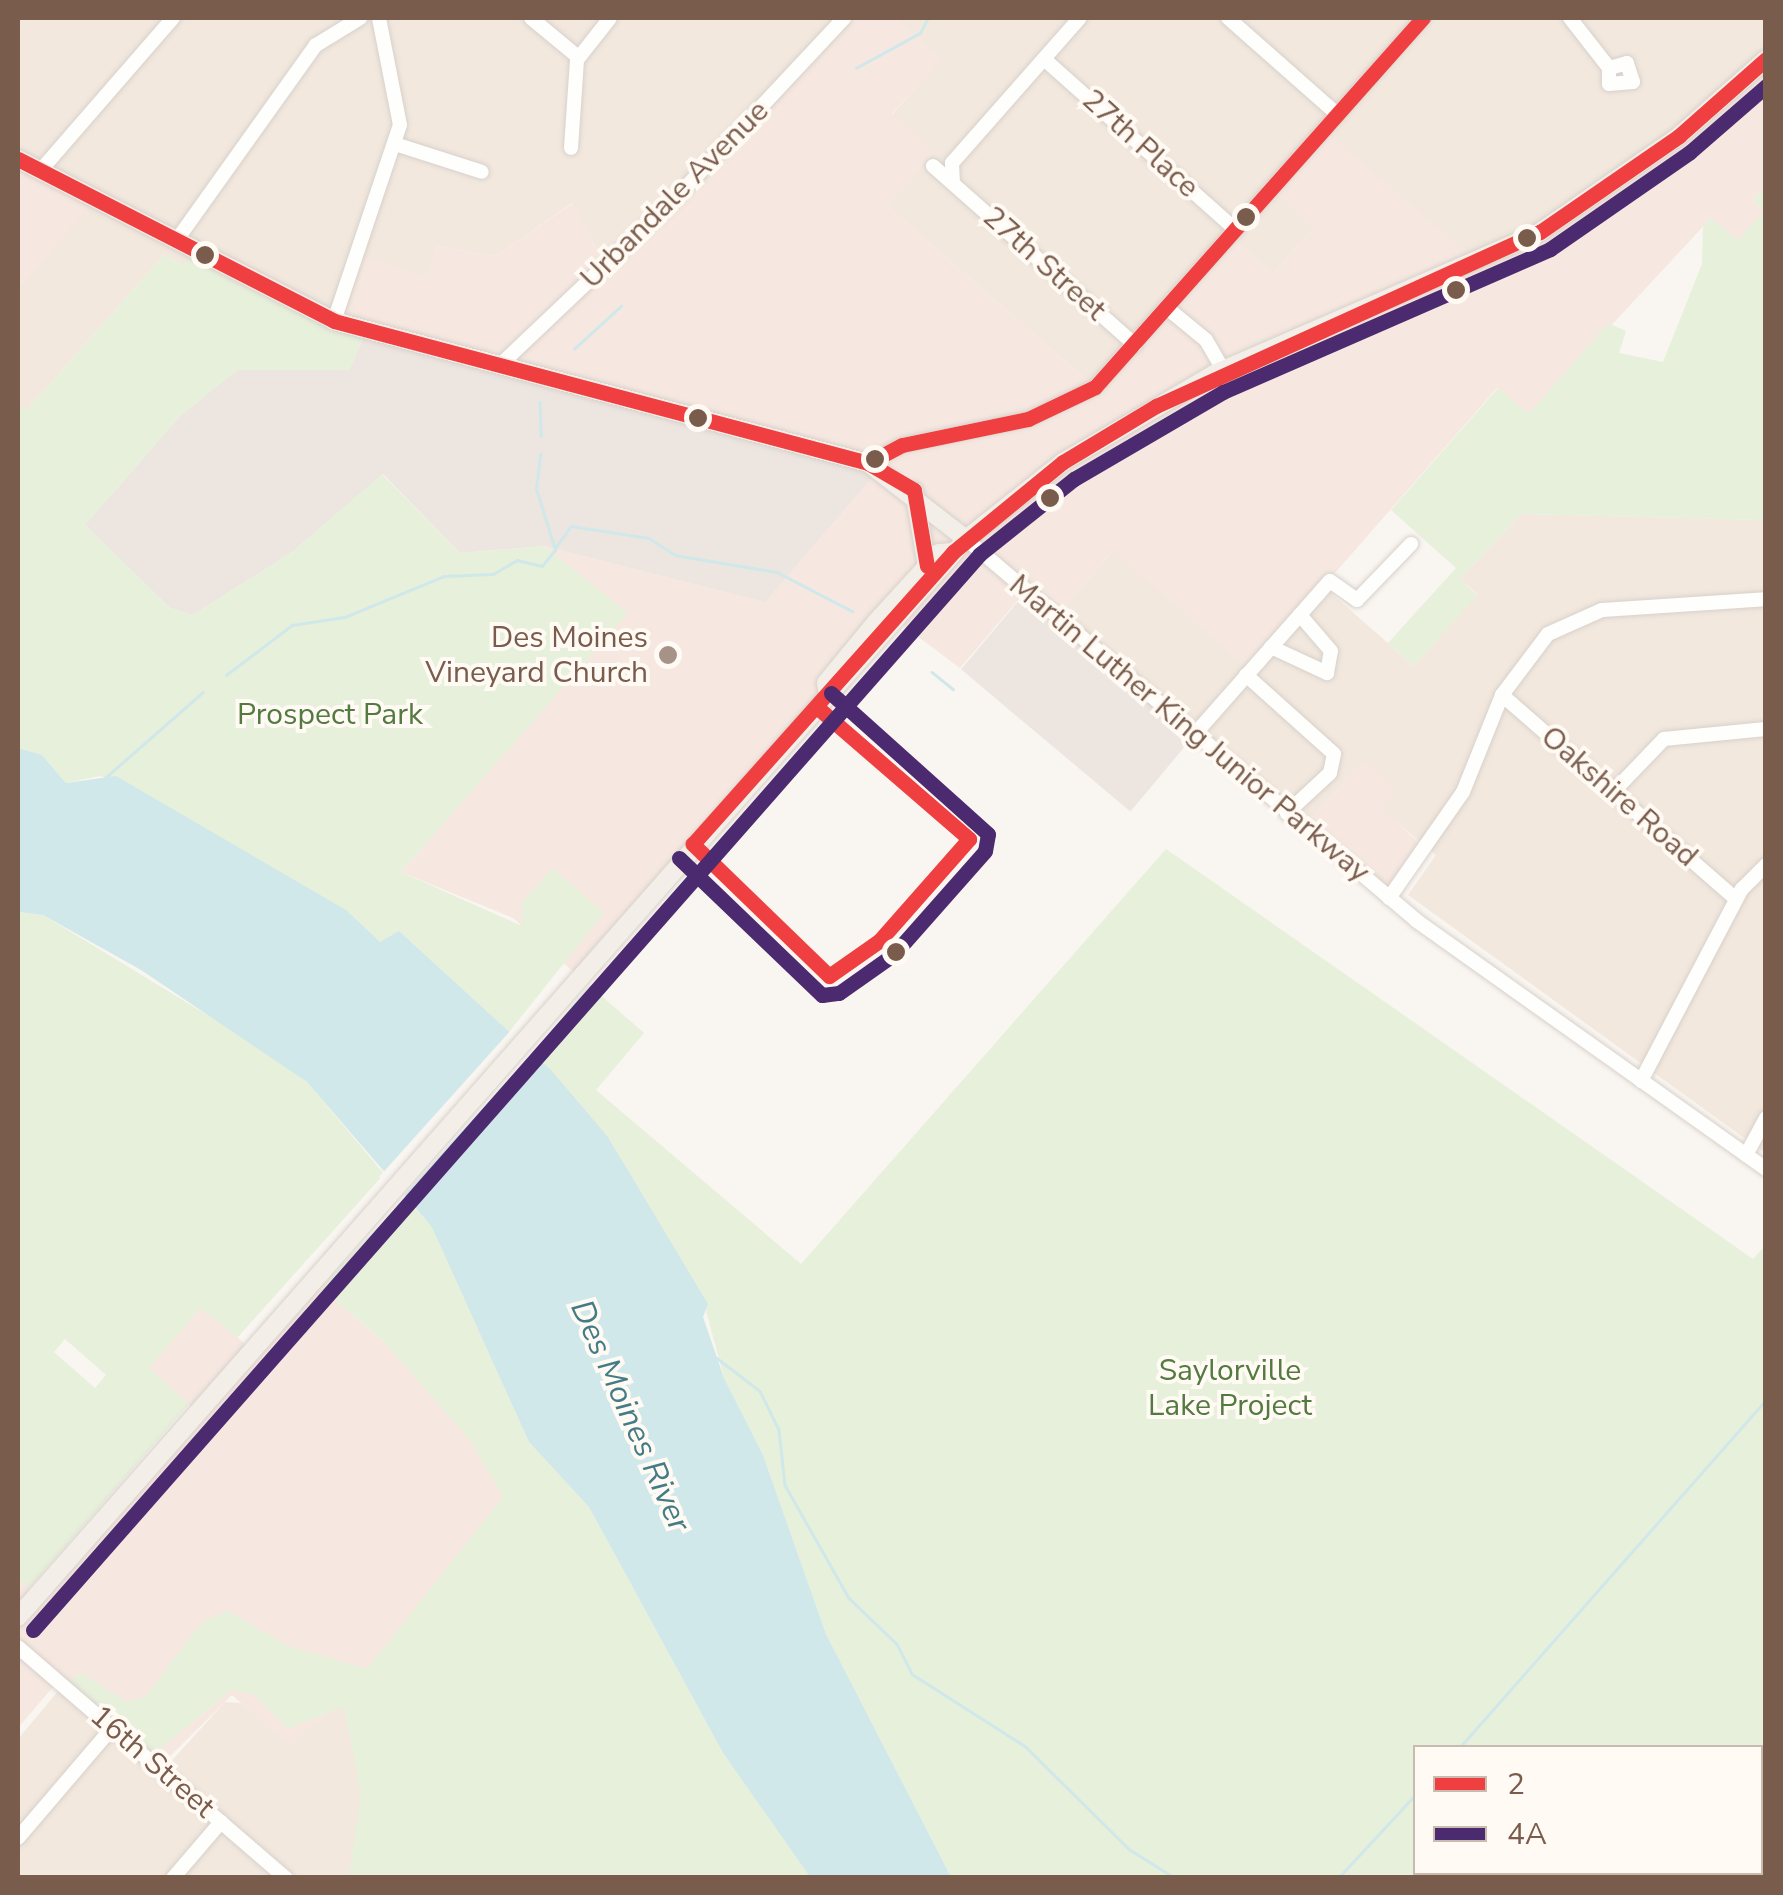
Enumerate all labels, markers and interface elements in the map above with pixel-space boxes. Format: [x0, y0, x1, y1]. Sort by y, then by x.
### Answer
street label: 27th Place [1074, 82, 1206, 206]
street label: Urbandale Avenue [574, 94, 776, 296]
street label: 27th Street [975, 199, 1113, 329]
unlabelled marker [1236, 207, 1256, 227]
unlabelled marker [1517, 228, 1537, 248]
unlabelled marker [195, 245, 215, 265]
unlabelled marker [1446, 280, 1466, 300]
unlabelled marker [688, 408, 708, 428]
unlabelled marker [865, 449, 885, 469]
unlabelled marker [1040, 488, 1060, 508]
street label: Martin Luther King Junior Parkway [1002, 568, 1376, 890]
place label: Des Moines Vineyard Church [425, 620, 648, 690]
marker: Des Moines Vineyard Church [657, 644, 679, 666]
park label: Prospect Park [237, 697, 423, 733]
street label: Oakshire Road [1533, 719, 1705, 875]
unlabelled marker [886, 942, 906, 962]
water label: Des Moines River [562, 1294, 698, 1538]
park label: Saylorville Lake Project [1148, 1353, 1312, 1424]
street label: 16th Street [82, 1698, 222, 1826]
legend [1413, 1745, 1763, 1875]
text: 2 [1507, 1764, 1525, 1805]
text: 4A [1507, 1814, 1547, 1855]

